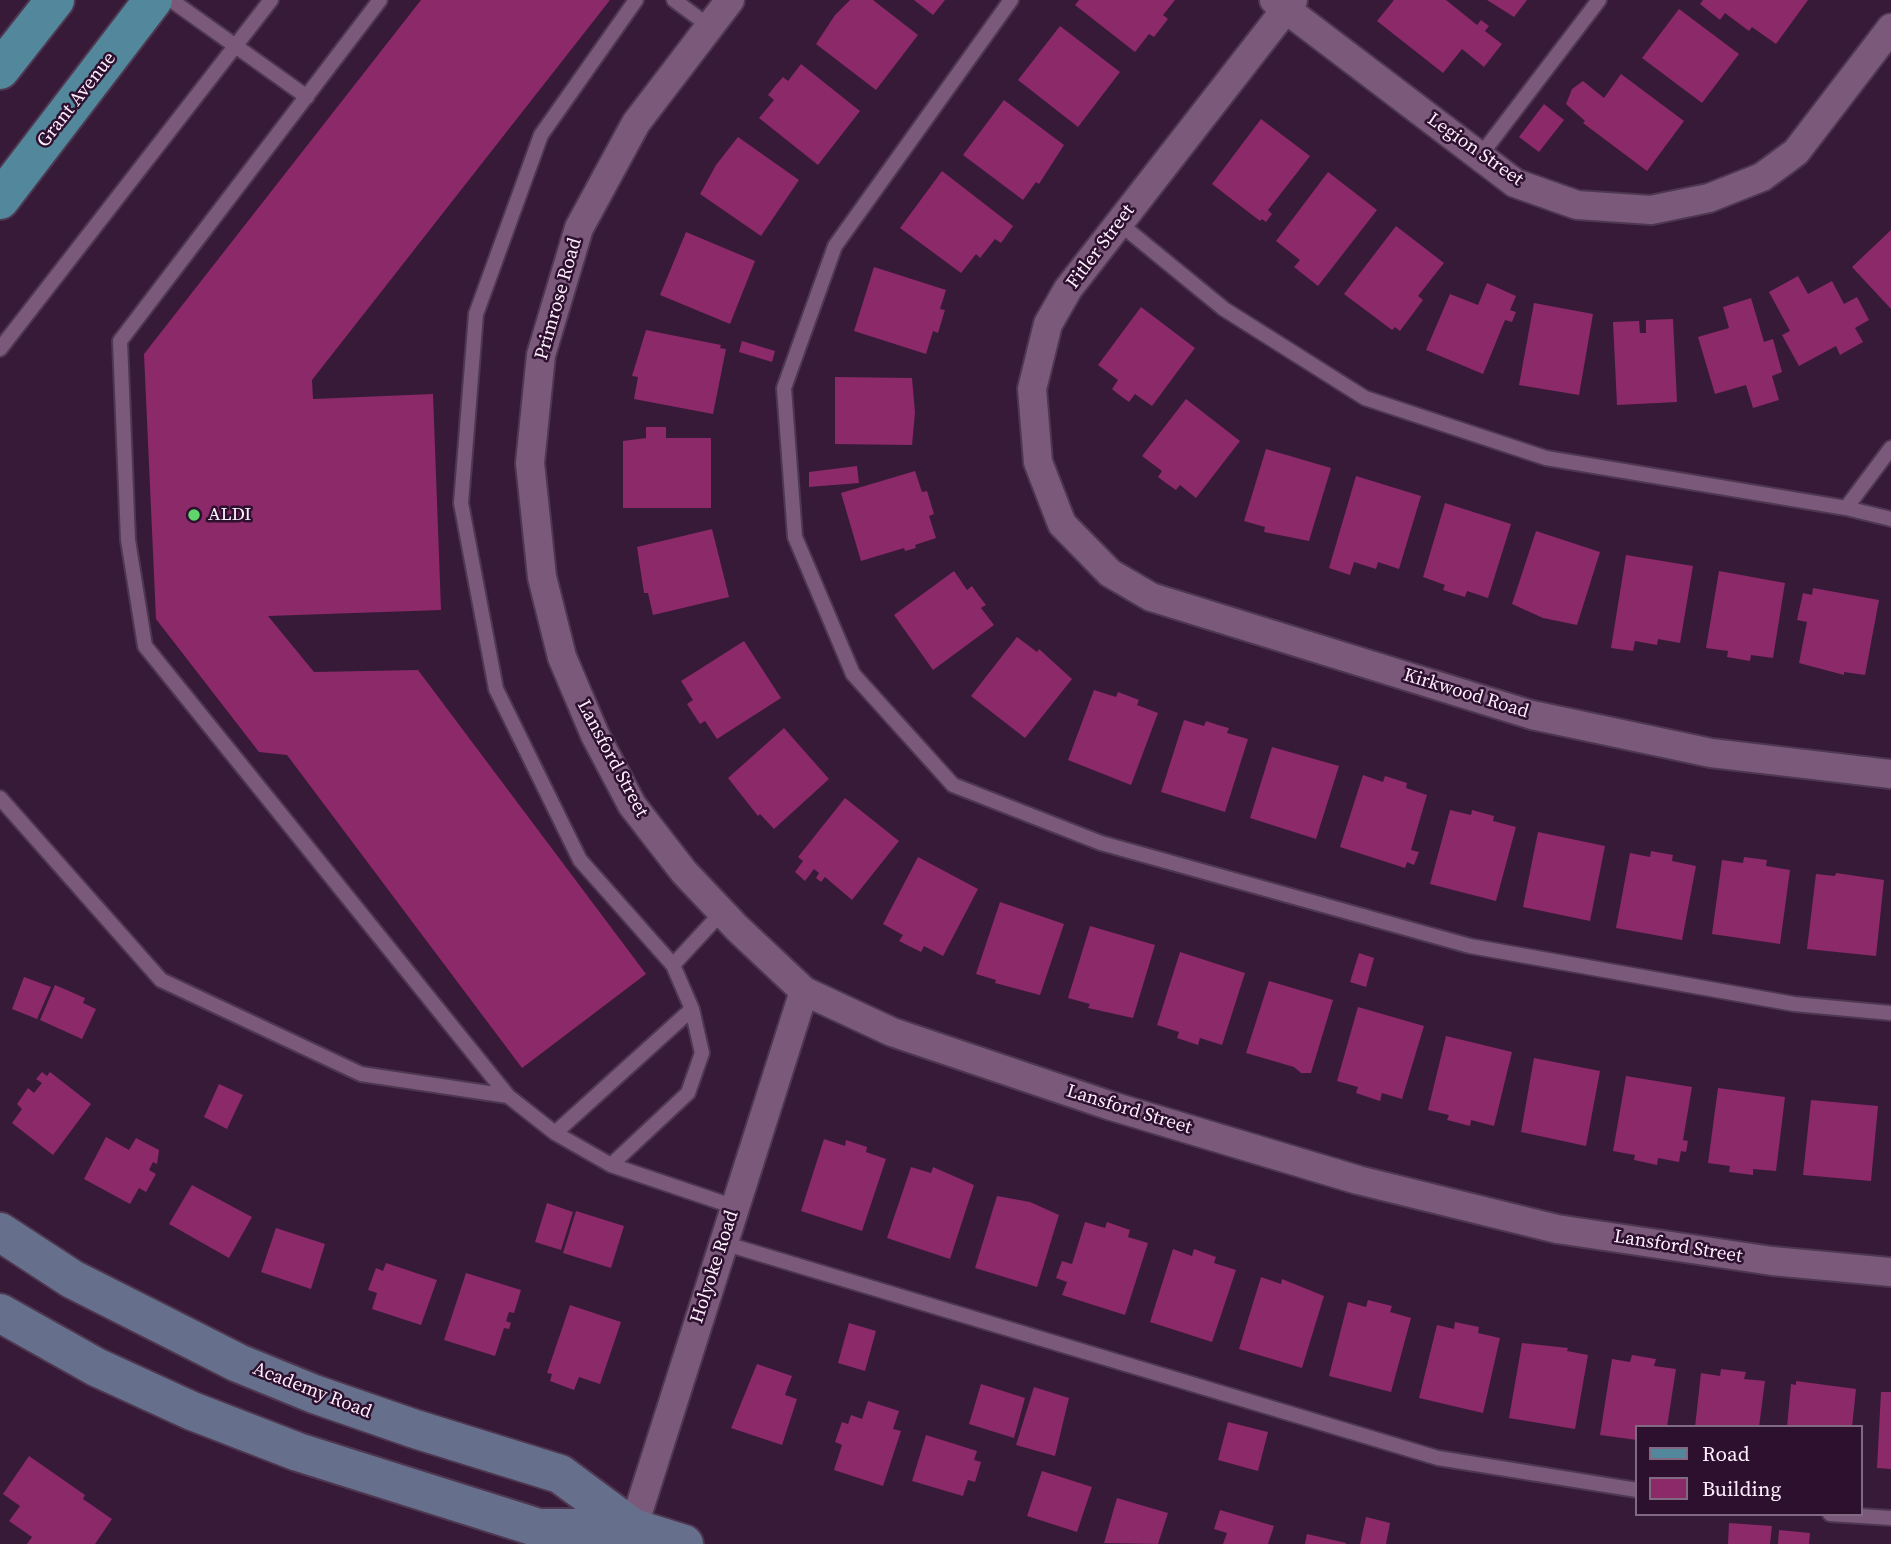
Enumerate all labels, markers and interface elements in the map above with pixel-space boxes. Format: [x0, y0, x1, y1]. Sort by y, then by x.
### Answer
street label: Grant Avenue [33, 48, 121, 152]
street label: Legion Street [1423, 109, 1527, 191]
street label: Fitler Street [1062, 200, 1140, 294]
street label: Primrose Road [531, 236, 587, 362]
place label: ALDI [208, 504, 251, 526]
marker: ALDI [186, 507, 202, 523]
street label: Kirkwood Road [1401, 664, 1531, 724]
street label: Lansford Street [572, 696, 652, 822]
street label: Lansford Street [1064, 1080, 1194, 1140]
street label: Holyoke Road [686, 1208, 744, 1326]
street label: Lansford Street [1612, 1226, 1744, 1268]
street label: Academy Road [249, 1358, 375, 1424]
legend [1636, 1425, 1863, 1516]
text: Road [1702, 1439, 1750, 1468]
text: Building [1702, 1474, 1781, 1503]

